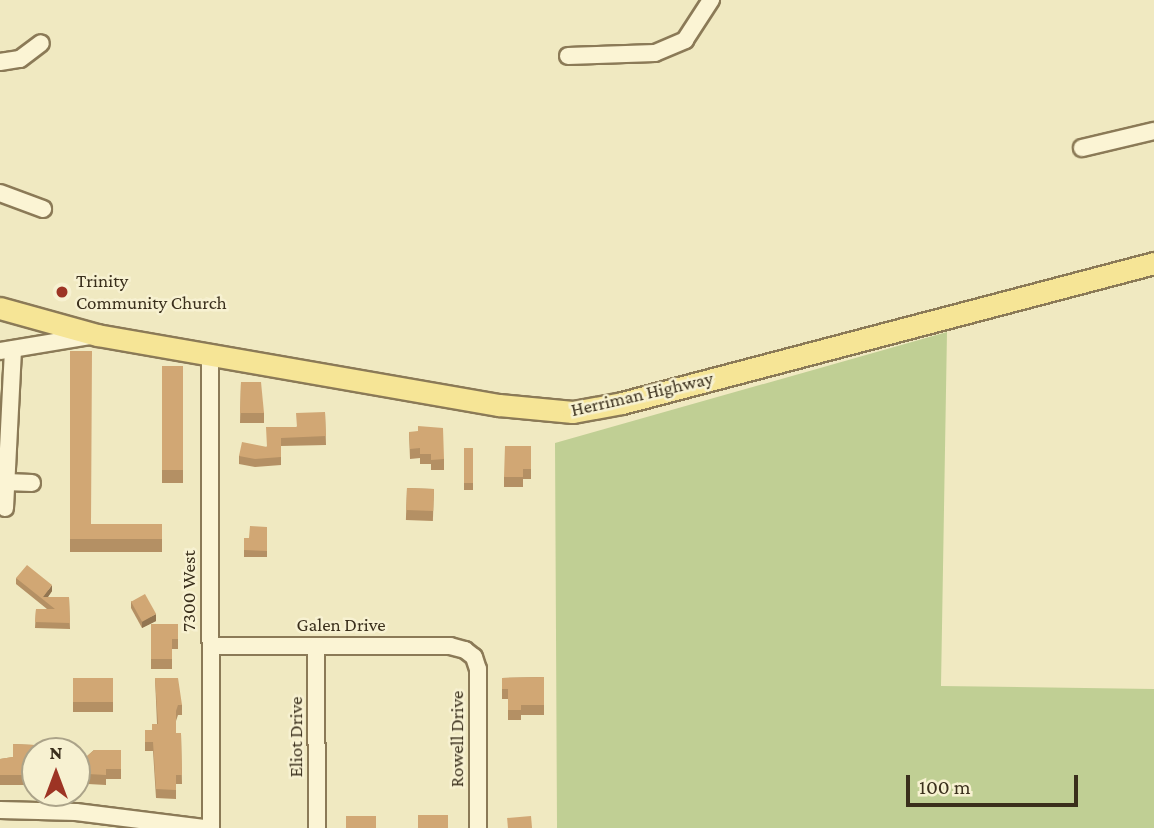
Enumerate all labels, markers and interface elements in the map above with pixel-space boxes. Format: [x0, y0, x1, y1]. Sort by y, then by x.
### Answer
place label: Trinity Community Church [76, 270, 227, 314]
marker: Trinity Community Church [54, 284, 70, 300]
street label: Herriman Highway [569, 367, 715, 421]
street label: 7300 West [178, 550, 200, 632]
street label: Galen Drive [296, 614, 386, 636]
street label: Rowell Drive [446, 691, 468, 787]
street label: Eliot Drive [285, 697, 307, 777]
north arrow [21, 737, 91, 807]
text: N [50, 742, 62, 763]
scale bar [909, 762, 1080, 806]
text: 100 m [919, 775, 971, 799]

